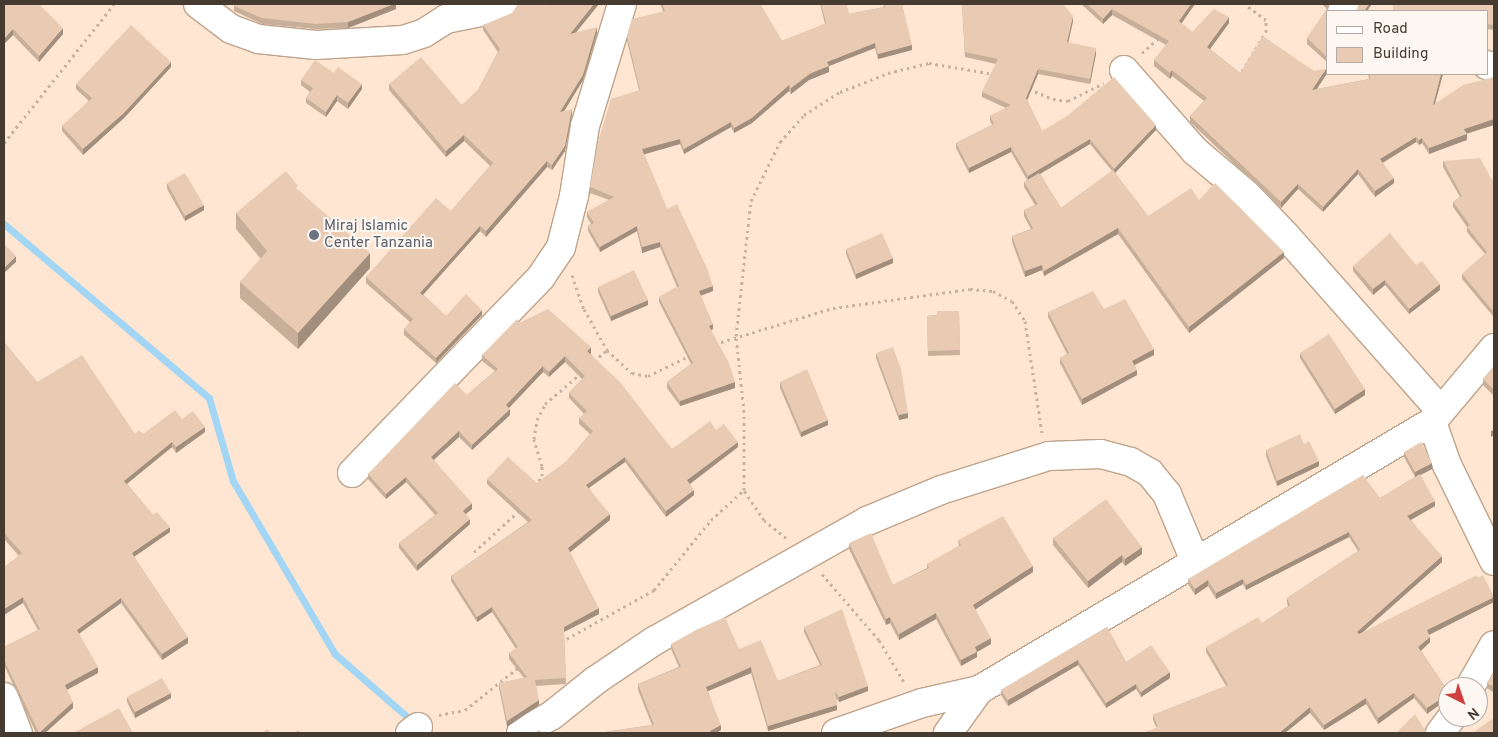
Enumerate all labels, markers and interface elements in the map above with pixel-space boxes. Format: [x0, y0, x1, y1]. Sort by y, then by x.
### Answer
legend [1326, 10, 1488, 75]
text: Road [1373, 20, 1408, 39]
text: Building [1373, 45, 1428, 64]
place label: Miraj Islamic Center Tanzania [324, 217, 433, 252]
marker: Miraj Islamic Center Tanzania [308, 229, 320, 241]
north arrow [1438, 677, 1488, 727]
text: N [1463, 703, 1482, 723]

